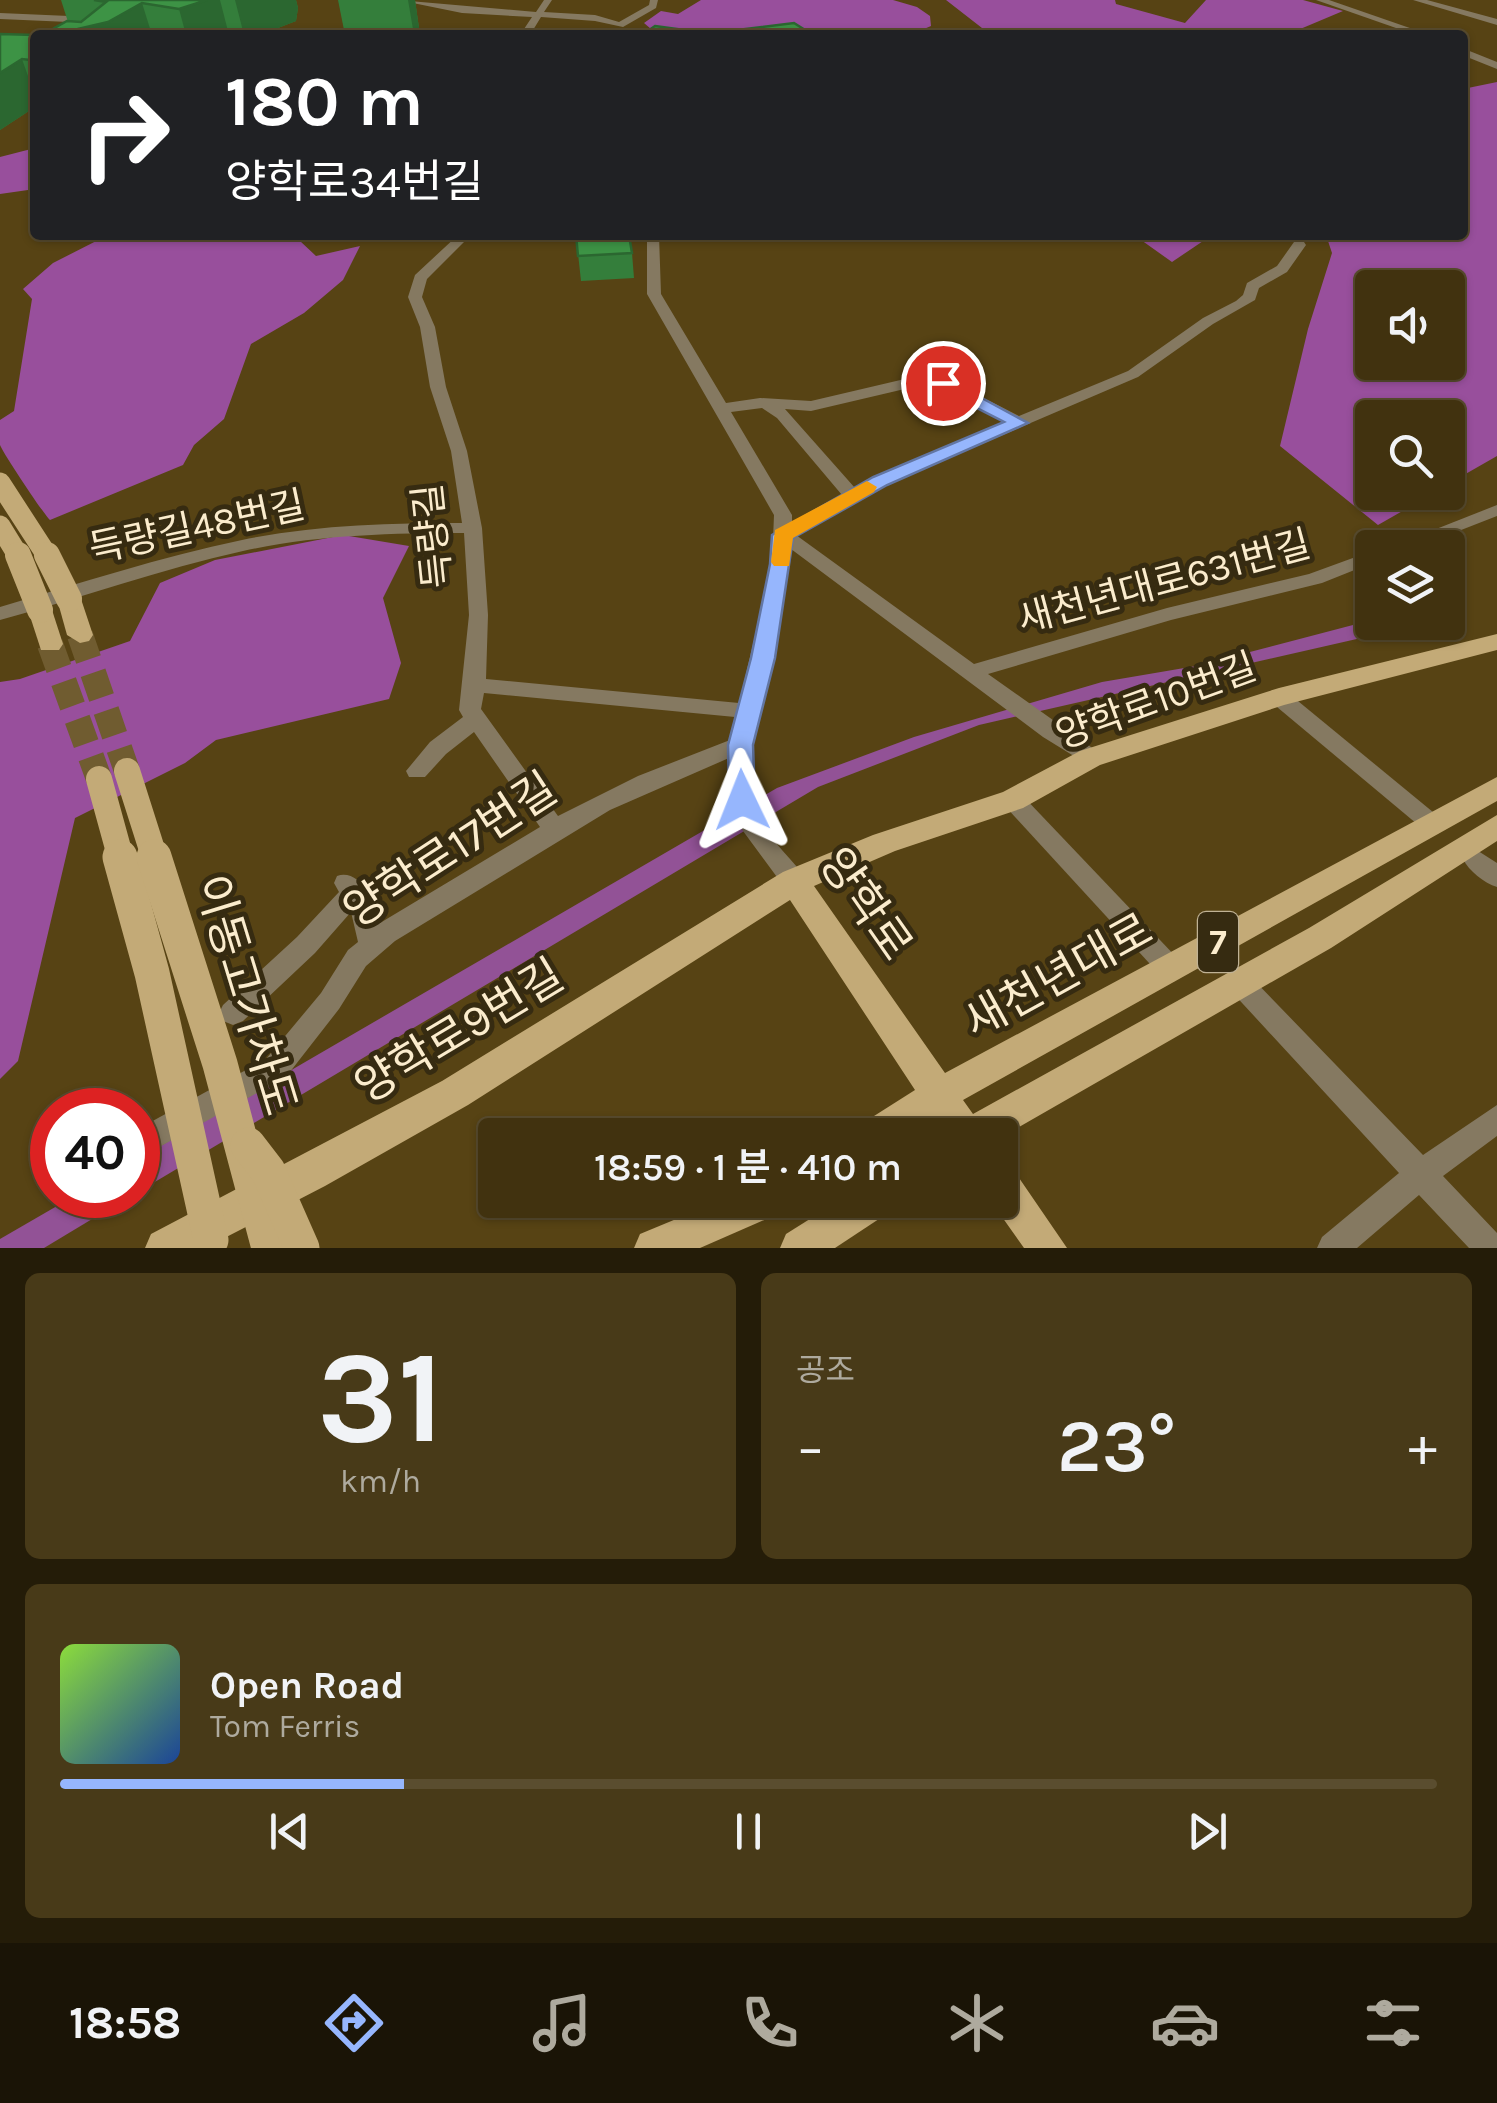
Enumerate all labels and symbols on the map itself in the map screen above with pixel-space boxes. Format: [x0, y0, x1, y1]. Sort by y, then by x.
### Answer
pin [901, 341, 986, 426]
street label: 득량길 [405, 481, 461, 591]
street label: 득량길48번길 [85, 482, 309, 572]
street label: 새천년대로631번길 [1013, 521, 1315, 643]
street label: 양학로10번길 [1050, 644, 1262, 758]
position arrow [690, 748, 794, 852]
street label: 양학로17번길 [334, 762, 566, 938]
street label: 양학로 [809, 838, 923, 970]
street label: 이동고가차도 [185, 869, 307, 1121]
street label: 새천년대로 [955, 903, 1161, 1049]
road number: 7 [1198, 912, 1238, 972]
street label: 양학로9번길 [346, 949, 572, 1113]
speed limit sign: 40 [30, 1088, 160, 1218]

